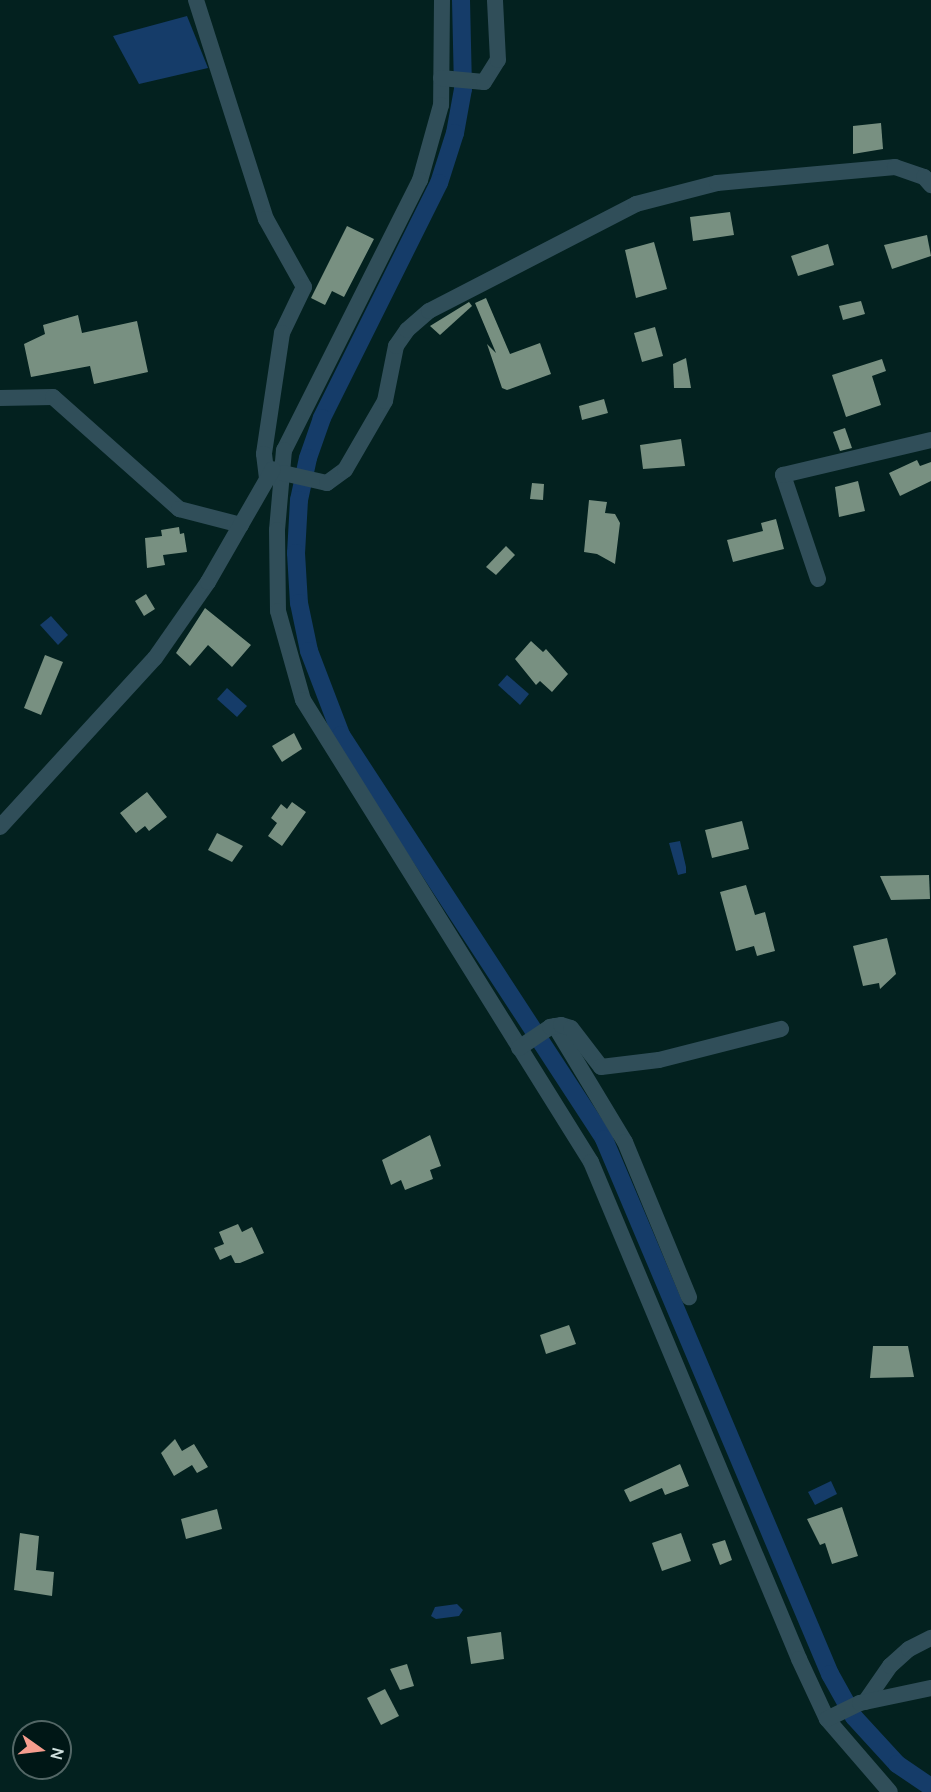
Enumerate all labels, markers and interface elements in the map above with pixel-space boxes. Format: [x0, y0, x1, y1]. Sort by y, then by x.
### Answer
north arrow [12, 1720, 72, 1780]
text: N [45, 1746, 70, 1762]

